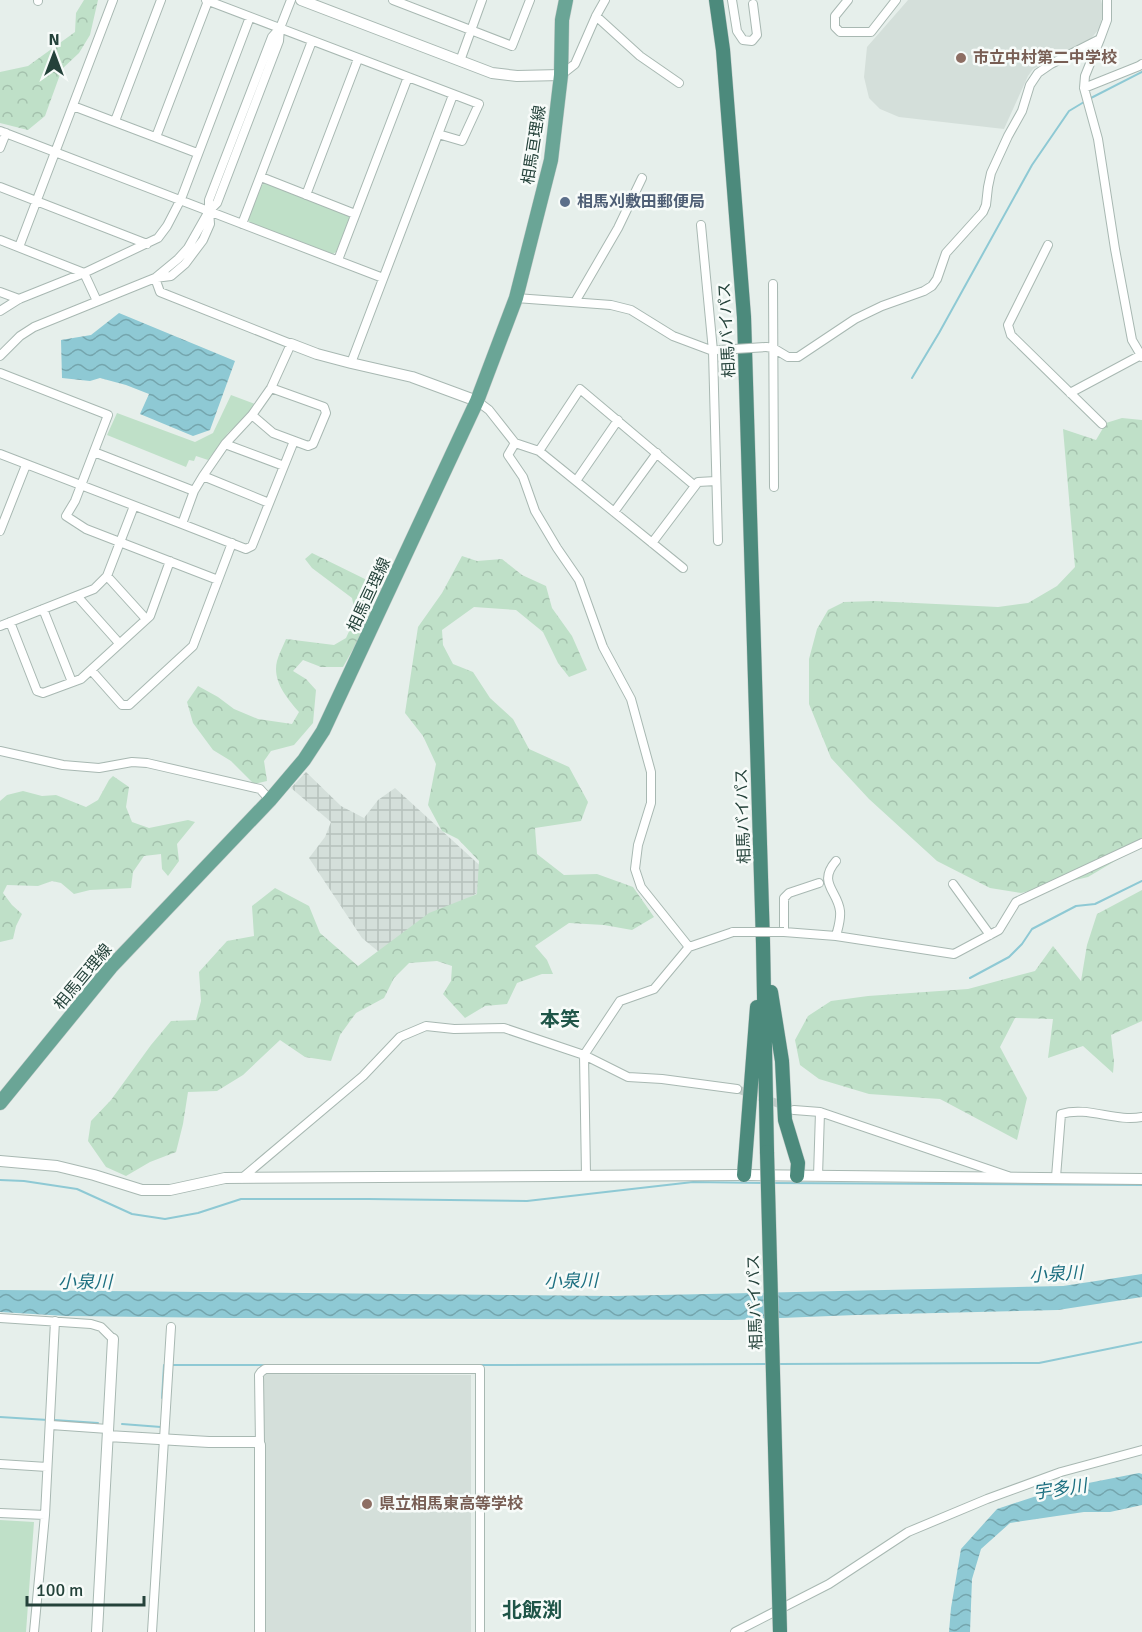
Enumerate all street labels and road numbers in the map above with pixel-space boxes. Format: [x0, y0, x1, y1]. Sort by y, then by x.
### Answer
street label: 相馬亘理線 [518, 104, 550, 186]
street label: 相馬バイパス [715, 282, 739, 378]
street label: 相馬亘理線 [343, 555, 395, 635]
street label: 相馬バイパス [731, 768, 755, 864]
street label: 相馬亘理線 [50, 940, 116, 1014]
street label: 相馬バイパス [743, 1254, 767, 1350]

